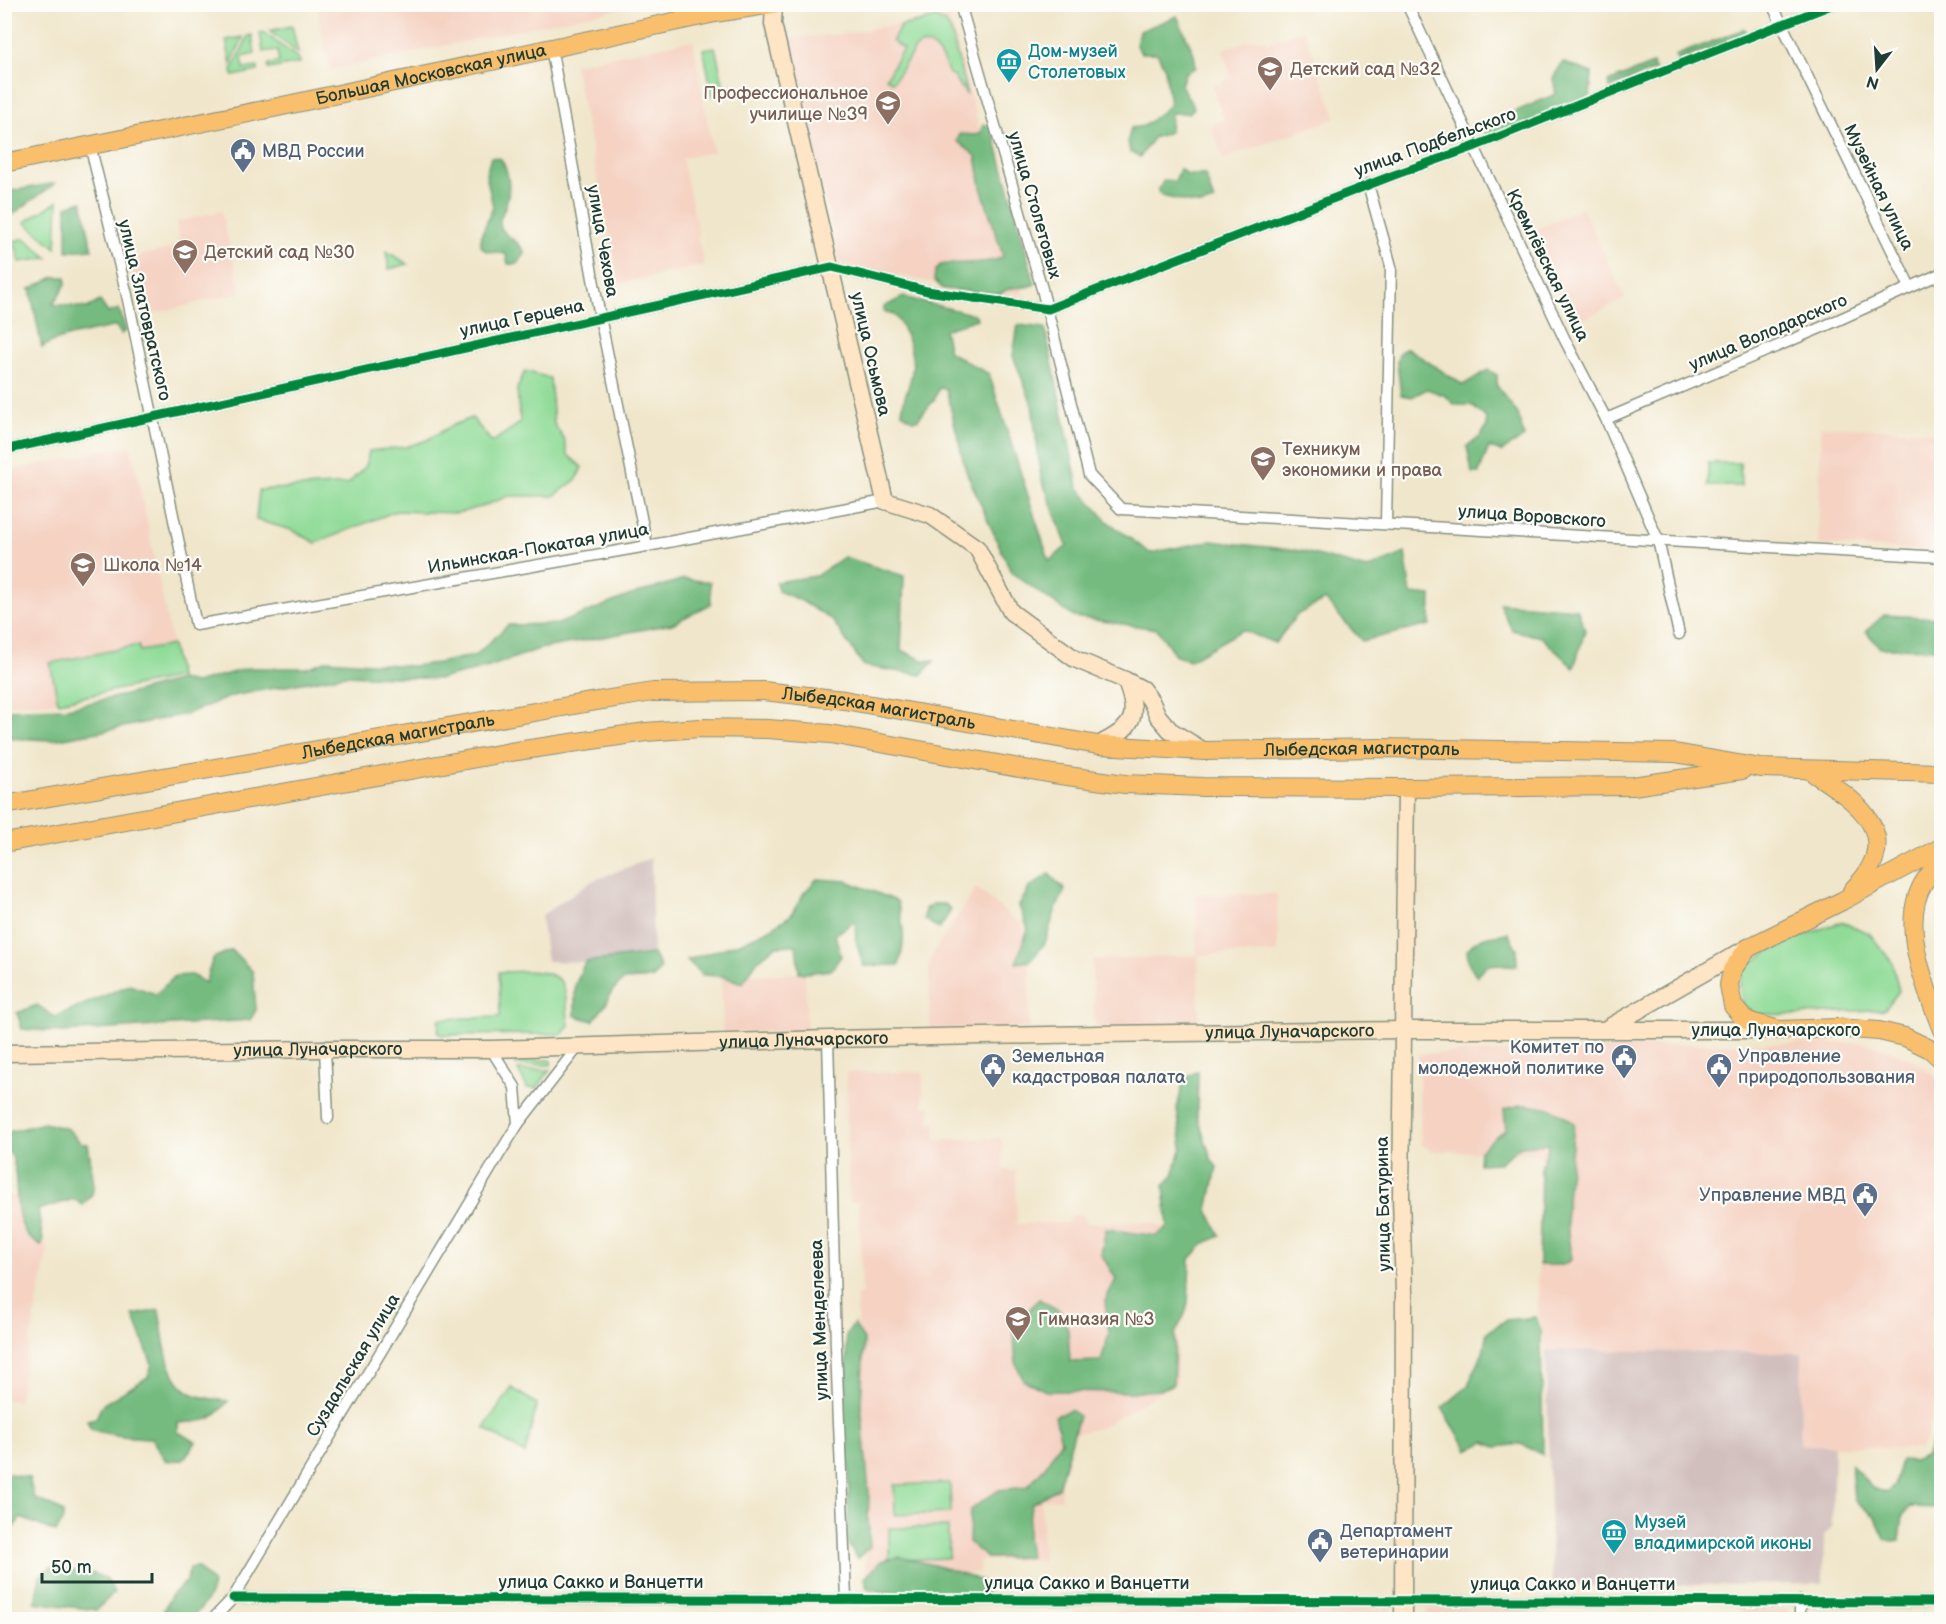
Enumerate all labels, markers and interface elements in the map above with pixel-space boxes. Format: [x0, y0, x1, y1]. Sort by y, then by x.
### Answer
north arrow [1847, 39, 1907, 99]
street label: Большая Московская улица [314, 40, 548, 110]
place label: Дом-музей Столетовых [1028, 41, 1126, 83]
museum icon: Дом-музей Столетовых [994, 46, 1024, 84]
school or university icon: Детский сад №32 [1255, 54, 1285, 92]
place label: Детский сад №32 [1290, 59, 1441, 80]
text: N [1865, 71, 1882, 93]
place label: Профессиональное училище №39 [703, 83, 868, 125]
school or university icon: Профессиональное училище №39 [873, 88, 903, 126]
street label: улица Подбельского [1351, 103, 1519, 181]
street label: Музейная улица [1839, 121, 1918, 254]
street label: улица Столетовых [1003, 129, 1066, 281]
public building icon: МВД России [228, 136, 258, 174]
place label: МВД России [262, 141, 365, 162]
street label: улица Чехова [582, 183, 623, 299]
street label: Кремлёвская улица [1502, 186, 1594, 345]
street label: улица Златовратского [113, 218, 176, 403]
school or university icon: Детский сад №30 [170, 237, 200, 275]
place label: Детский сад №30 [204, 242, 355, 263]
street label: улица Осьмова [846, 290, 895, 419]
street label: улица Володарского [1686, 290, 1850, 375]
street label: улица Герцена [458, 295, 586, 342]
place label: Техникум экономики и права [1282, 439, 1442, 481]
school or university icon: Техникум экономики и права [1248, 444, 1278, 482]
street label: улица Воровского [1457, 501, 1606, 532]
street label: Ильинская-Покатая улица [426, 519, 651, 578]
school or university icon: Школа №14 [68, 550, 98, 588]
place label: Школа №14 [103, 555, 202, 576]
street label: Лыбедская магистраль [780, 683, 977, 734]
street label: Лыбедская магистраль [299, 709, 496, 764]
street label: Лыбедская магистраль [1263, 738, 1460, 761]
street label: улица Луначарского [1205, 1020, 1374, 1044]
street label: улица Луначарского [1692, 1020, 1860, 1041]
street label: улица Луначарского [719, 1028, 889, 1053]
place label: Комитет по молодежной политике [1418, 1037, 1604, 1079]
street label: улица Луначарского [233, 1039, 402, 1061]
public building icon: Комитет по молодежной политике [1609, 1042, 1639, 1080]
place label: Земельная кадастровая палата [1012, 1046, 1186, 1088]
place label: Управление природопользования [1738, 1046, 1915, 1088]
public building icon: Земельная кадастровая палата [978, 1051, 1008, 1089]
public building icon: Управление природопользования [1704, 1051, 1734, 1089]
street label: улица Батурина [1372, 1136, 1395, 1272]
public building icon: Управление МВД [1850, 1180, 1880, 1218]
place label: Управление МВД [1699, 1185, 1846, 1206]
street label: улица Менделеева [806, 1239, 833, 1401]
street label: Суздальская улица [302, 1290, 405, 1441]
school or university icon: Гимназия №3 [1003, 1304, 1033, 1342]
place label: Гимназия №3 [1038, 1309, 1155, 1330]
place label: Музей владимирской иконы [1634, 1512, 1812, 1554]
museum icon: Музей владимирской иконы [1599, 1517, 1629, 1555]
place label: Департамент ветеринарии [1340, 1521, 1453, 1563]
public building icon: Департамент ветеринарии [1305, 1526, 1335, 1564]
scale bar [42, 1546, 152, 1584]
text: 50 m [51, 1557, 92, 1578]
street label: улица Сакко и Ванцетти [498, 1572, 704, 1593]
street label: улица Сакко и Ванцетти [984, 1573, 1190, 1594]
street label: улица Сакко и Ванцетти [1470, 1574, 1676, 1595]

